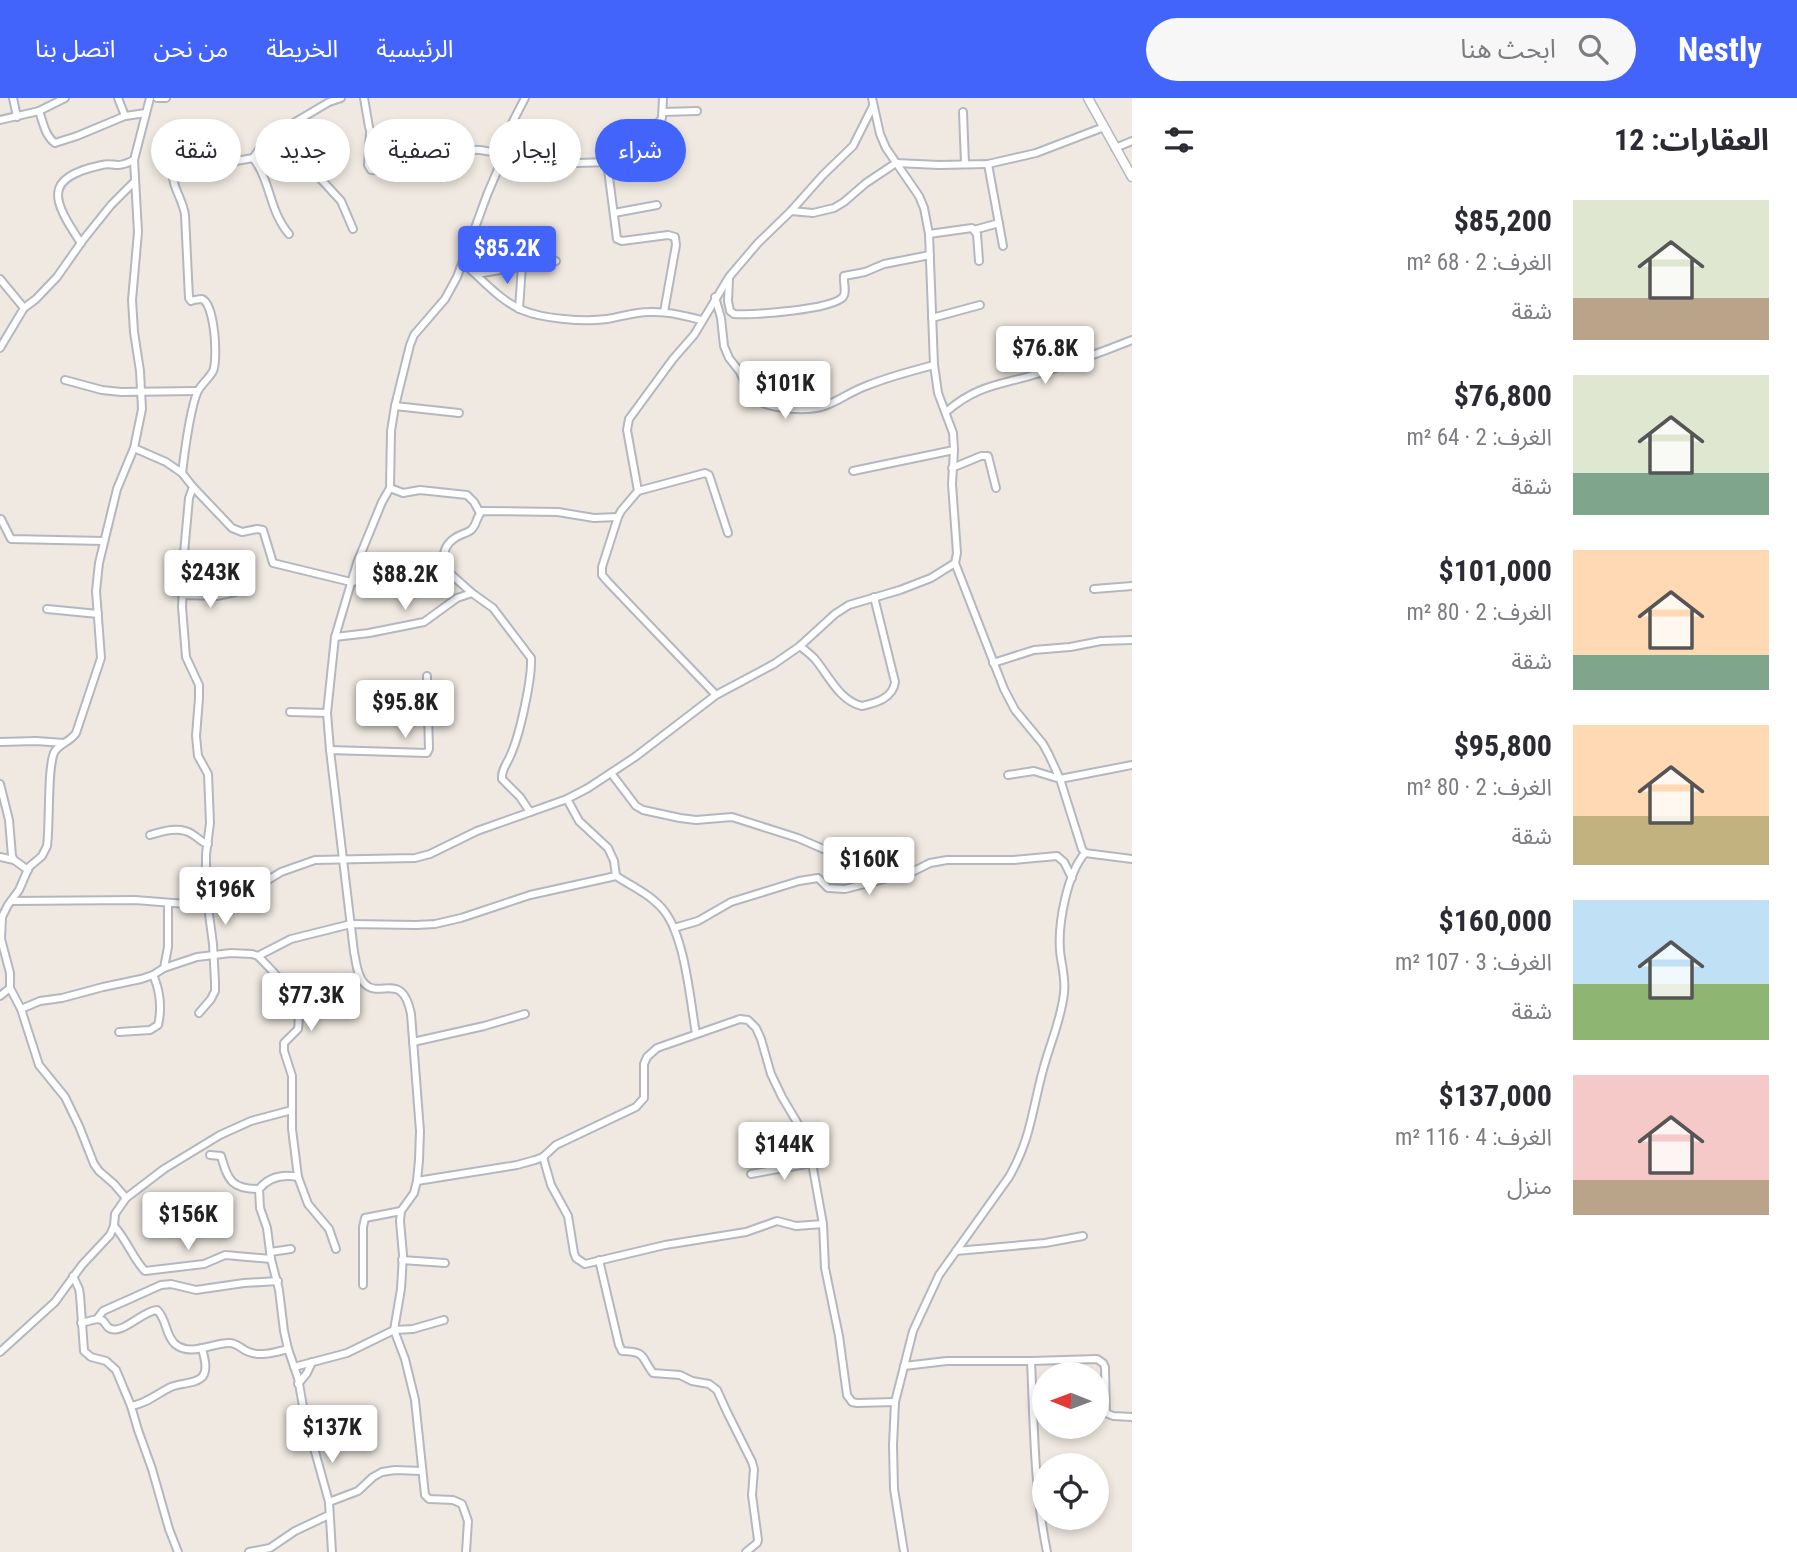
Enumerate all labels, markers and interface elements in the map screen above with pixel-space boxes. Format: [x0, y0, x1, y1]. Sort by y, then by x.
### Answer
search box [1146, 18, 1636, 81]
icon: search [1574, 30, 1612, 68]
text: Nestly [1678, 30, 1762, 69]
text: ابحث هنا [1460, 34, 1556, 64]
text: اتصل بنا [35, 35, 115, 63]
text: من نحن [153, 35, 228, 63]
text: الخريطة [266, 35, 338, 63]
text: الرئيسية [376, 35, 453, 63]
chip: شقة [151, 119, 241, 182]
chip: جديد [255, 119, 350, 182]
chip: تصفية [364, 119, 475, 182]
chip: إيجار [489, 119, 581, 182]
chip: شراء [595, 119, 686, 182]
icon: filters [1160, 121, 1198, 159]
text: العقارات: 12 [1614, 122, 1769, 157]
text: $85,200 [1454, 203, 1552, 238]
pin: $85.2K [450, 226, 564, 286]
icon: home [1629, 228, 1713, 312]
text: $85.2K [474, 235, 540, 262]
text: الغرف: 2 · 68 m² [1406, 249, 1552, 276]
text: شقة [1511, 298, 1552, 325]
pin: $76.8K [988, 327, 1102, 386]
text: $76.8K [1012, 335, 1078, 362]
pin: $101K [736, 362, 834, 421]
text: $101K [755, 370, 815, 397]
text: $76,800 [1454, 378, 1552, 413]
icon: home [1629, 403, 1713, 487]
text: الغرف: 2 · 64 m² [1406, 424, 1552, 451]
text: شقة [1511, 473, 1552, 500]
pin: $243K [161, 550, 259, 610]
pin: $88.2K [348, 552, 462, 612]
text: $101,000 [1439, 553, 1552, 588]
text: $243K [180, 559, 240, 586]
text: $88.2K [372, 561, 438, 588]
icon: home [1629, 578, 1713, 662]
text: الغرف: 2 · 80 m² [1406, 599, 1552, 626]
text: شقة [1511, 648, 1552, 675]
pin: $95.8K [348, 680, 462, 740]
text: $95.8K [372, 689, 438, 716]
text: $95,800 [1454, 728, 1552, 763]
icon: home [1629, 753, 1713, 837]
text: الغرف: 2 · 80 m² [1406, 774, 1552, 801]
text: شقة [1511, 823, 1552, 850]
pin: $160K [820, 838, 918, 897]
text: $160K [839, 846, 899, 873]
pin: $196K [176, 868, 274, 927]
text: $196K [195, 876, 255, 903]
text: $160,000 [1439, 903, 1552, 938]
icon: home [1629, 928, 1713, 1012]
text: الغرف: 3 · 107 m² [1395, 949, 1552, 976]
pin: $77.3K [254, 974, 368, 1033]
text: $77.3K [278, 982, 344, 1009]
text: شقة [1511, 998, 1552, 1025]
text: $137,000 [1439, 1078, 1552, 1113]
icon: home [1629, 1103, 1713, 1187]
pin: $144K [735, 1122, 833, 1182]
text: الغرف: 4 · 116 m² [1395, 1124, 1552, 1151]
text: $144K [754, 1131, 814, 1158]
text: منزل [1507, 1173, 1552, 1200]
pin: $156K [139, 1192, 237, 1252]
text: $156K [158, 1201, 218, 1228]
north arrow [1032, 1362, 1110, 1438]
map controls [1032, 1362, 1109, 1530]
pin: $137K [283, 1406, 381, 1465]
text: $137K [302, 1414, 362, 1441]
button: locate [1032, 1453, 1109, 1530]

